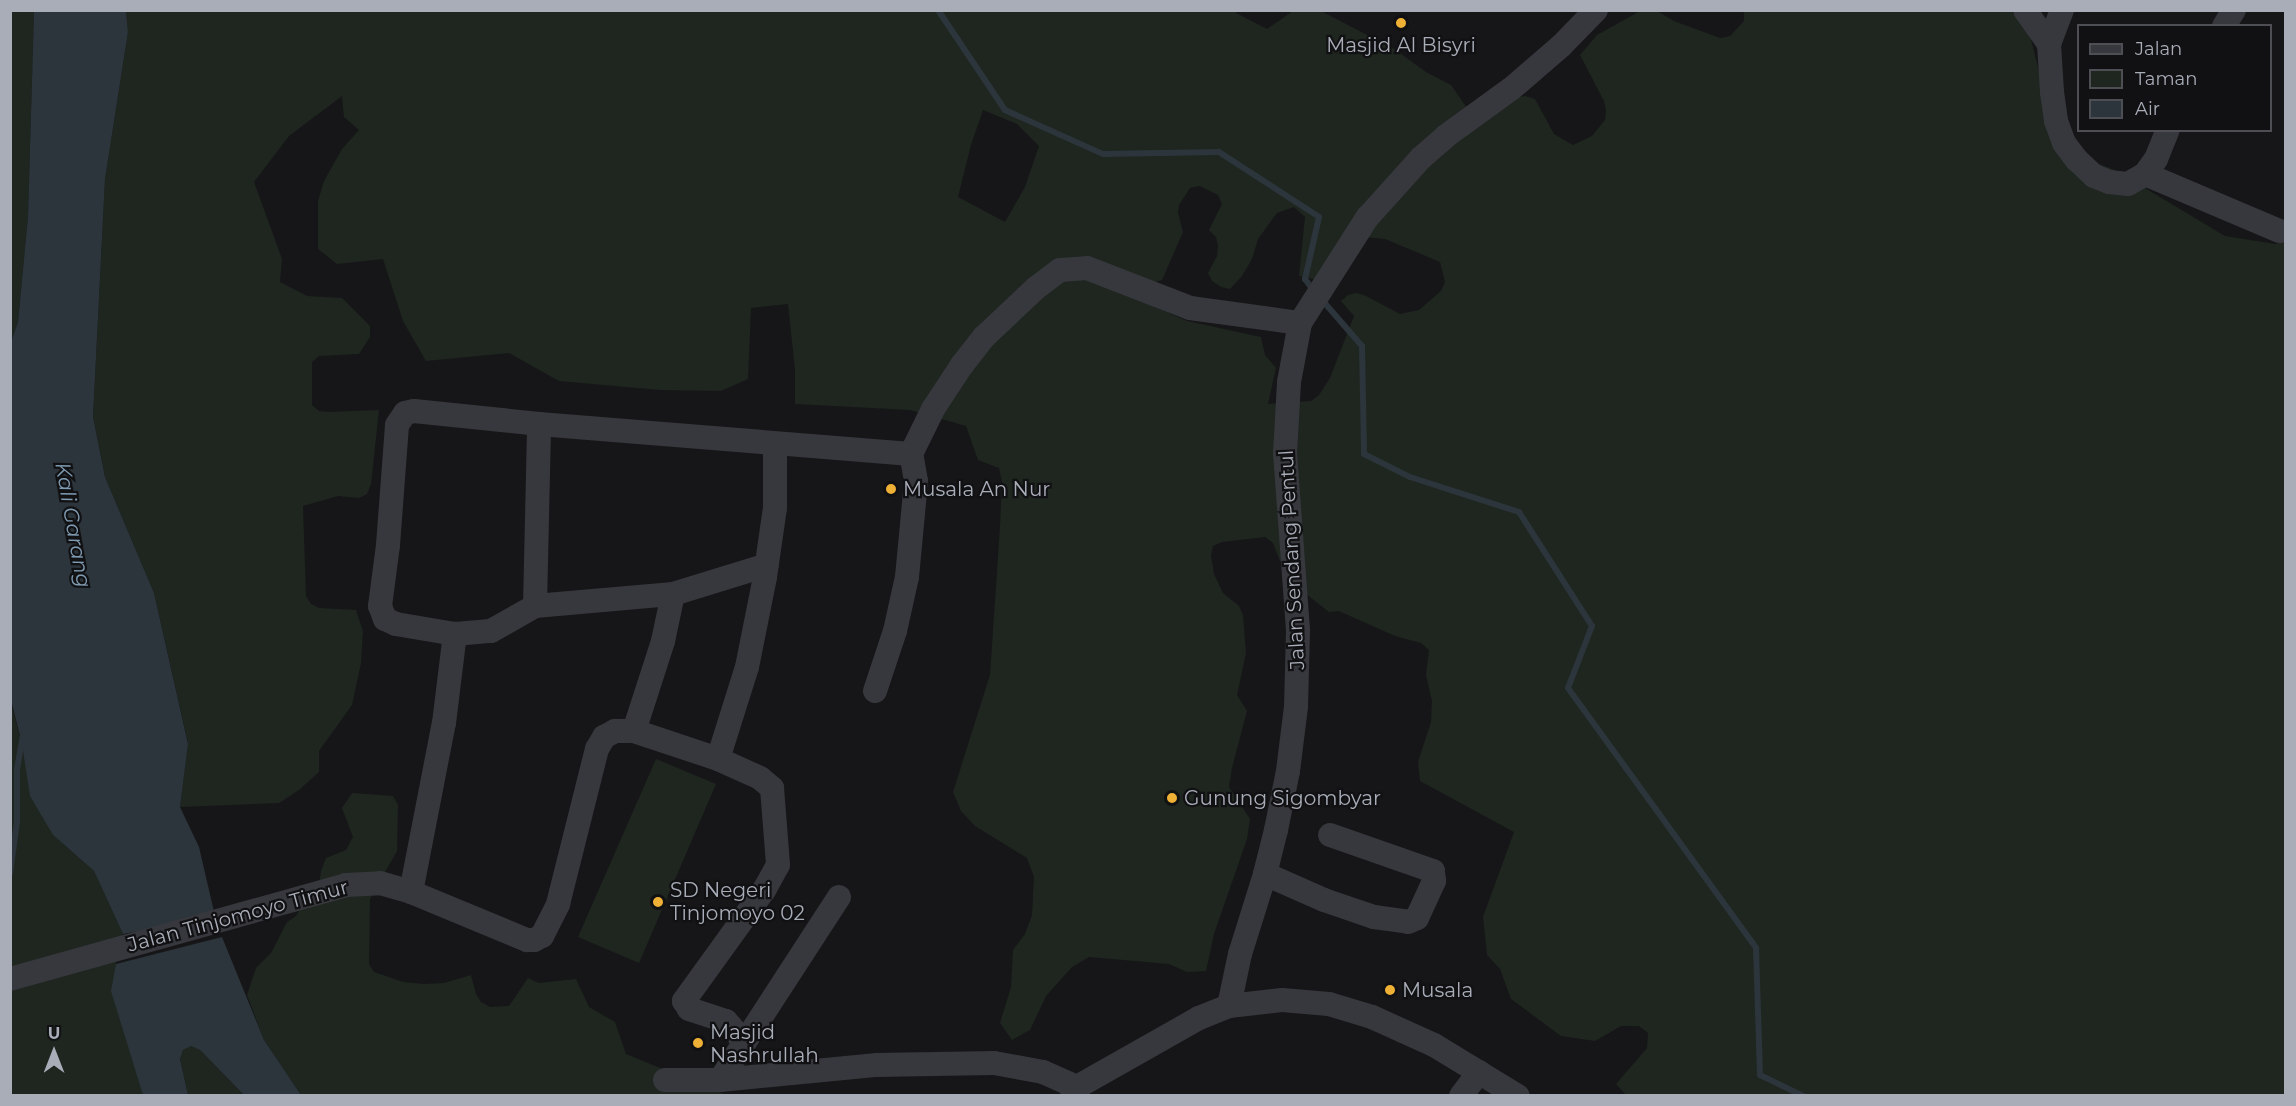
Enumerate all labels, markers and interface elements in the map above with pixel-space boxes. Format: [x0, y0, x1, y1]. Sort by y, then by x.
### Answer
marker: Masjid Al Bisyri [1394, 16, 1408, 30]
legend [2077, 24, 2272, 132]
place label: Masjid Al Bisyri [1326, 33, 1476, 57]
text: Jalan [2135, 38, 2182, 60]
text: Taman [2135, 68, 2197, 90]
text: Air [2135, 98, 2160, 120]
street label: Jalan Sendang Pentul [1274, 449, 1310, 671]
water label: Kali Garang [50, 460, 96, 590]
place label: Musala An Nur [903, 477, 1050, 501]
marker: Musala An Nur [884, 482, 898, 496]
place label: Gunung Sigombyar [1184, 786, 1381, 810]
marker: Gunung Sigombyar [1165, 791, 1179, 805]
street label: Jalan Tinjomoyo Timur [125, 875, 351, 957]
place label: SD Negeri Tinjomoyo 02 [670, 879, 805, 926]
marker: SD Negeri Tinjomoyo 02 [651, 895, 665, 909]
place label: Musala [1402, 978, 1473, 1002]
marker: Musala [1383, 983, 1397, 997]
place label: Masjid Nashrullah [710, 1020, 819, 1067]
north arrow [24, 1022, 84, 1082]
text: U [48, 1024, 60, 1043]
marker: Masjid Nashrullah [691, 1036, 705, 1050]

